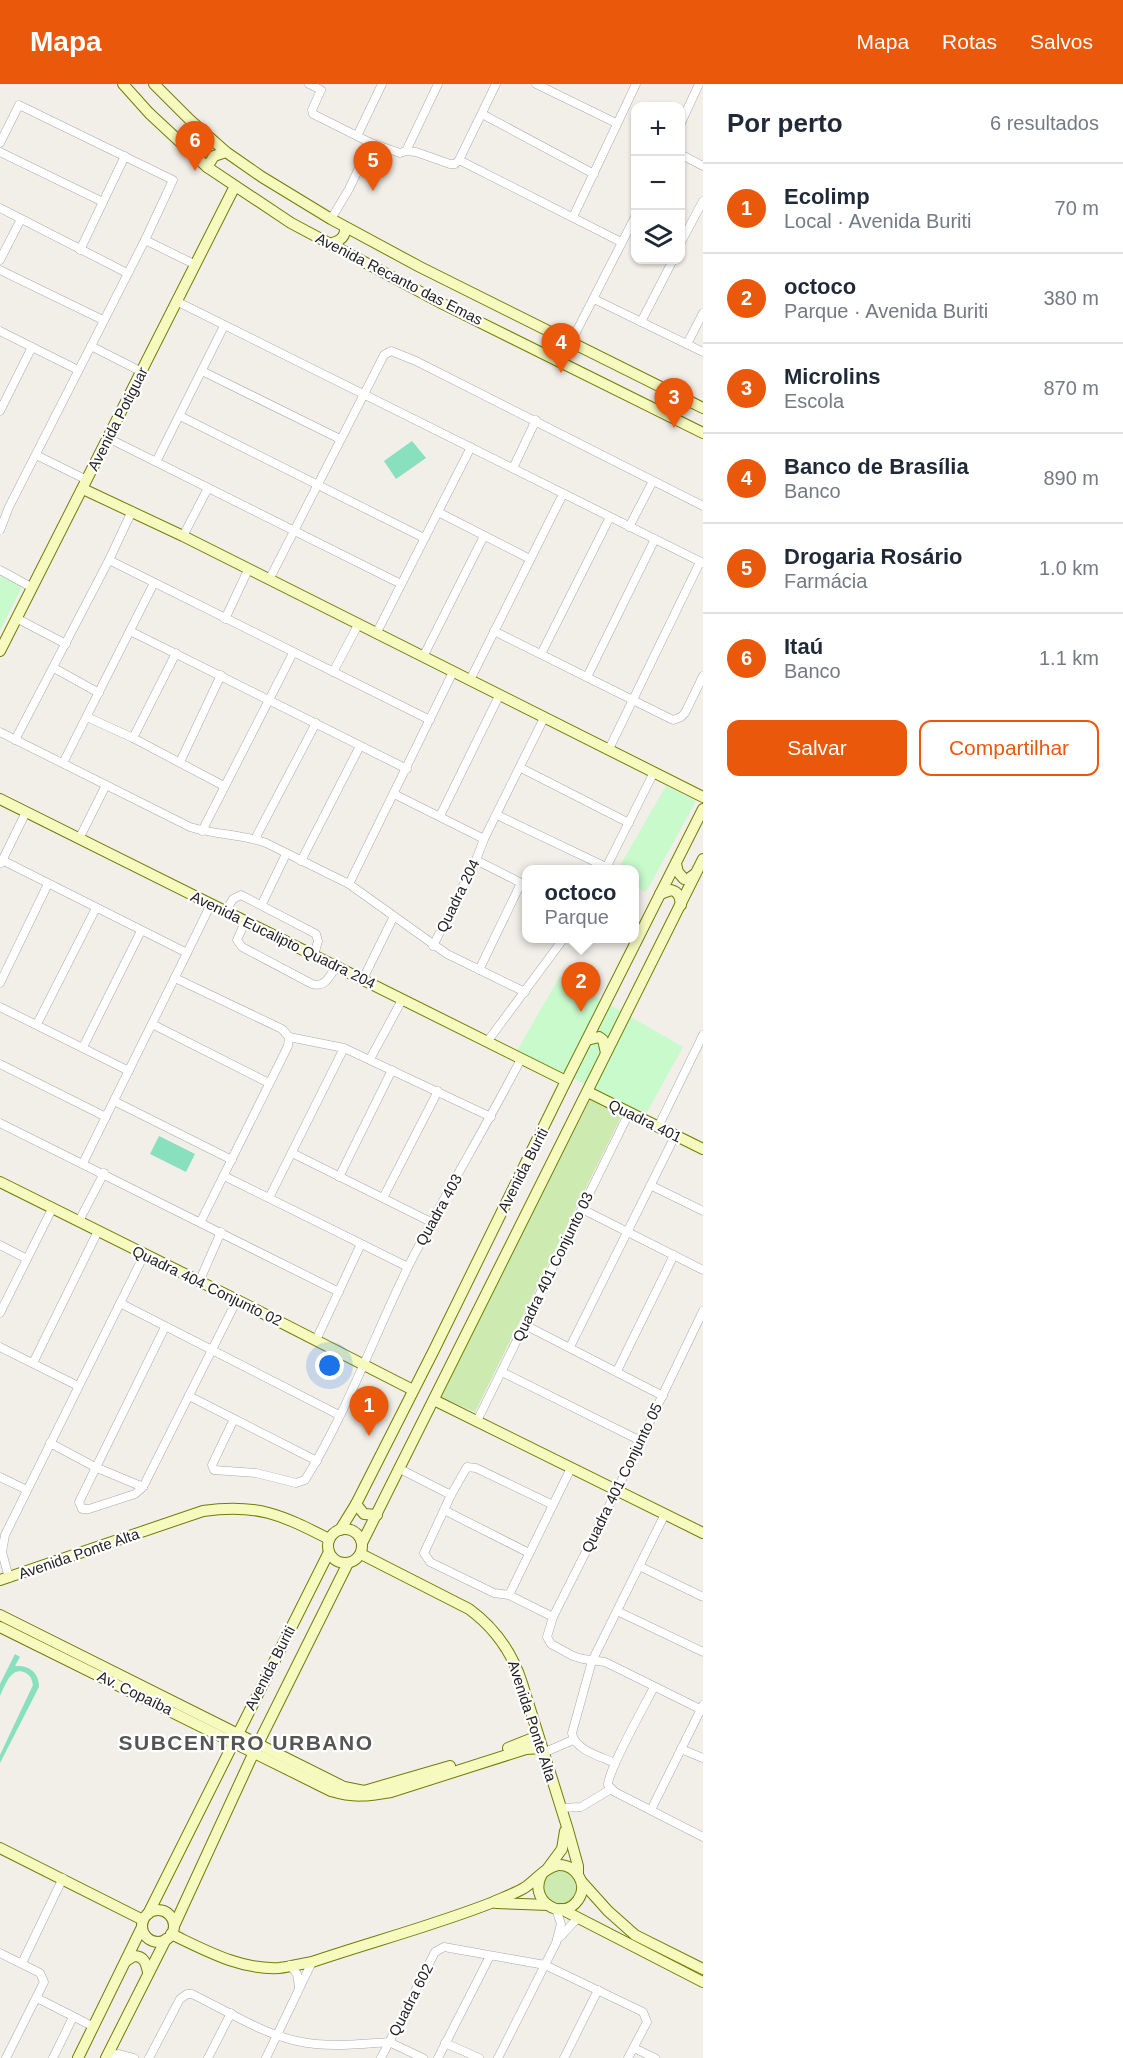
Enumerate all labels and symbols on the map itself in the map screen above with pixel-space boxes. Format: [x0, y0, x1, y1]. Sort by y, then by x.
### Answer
pin: 6 [176, 122, 214, 171]
pin: 5 [354, 141, 392, 191]
street label: Avenida Recanto das Emas [313, 229, 485, 328]
pin: 4 [542, 324, 580, 373]
street label: Avenida Potiguar [84, 364, 151, 473]
pin: 3 [654, 378, 694, 428]
street label: Quadra 204 [433, 856, 483, 935]
street label: Avenida Eucalipto Quadra 204 [188, 887, 378, 992]
pin: 2 [562, 962, 600, 1012]
street label: Quadra 401 [606, 1096, 685, 1146]
street label: Avenida Buriti [494, 1125, 551, 1215]
street label: Quadra 403 [412, 1171, 465, 1249]
street label: Quadra 401 Conjunto 03 [509, 1189, 596, 1344]
street label: Quadra 404 Conjunto 02 [130, 1242, 285, 1329]
your location [315, 1351, 344, 1380]
pin: 1 [350, 1386, 388, 1436]
street label: Quadra 401 Conjunto 05 [578, 1400, 665, 1555]
street label: Avenida Ponte Alta [16, 1525, 142, 1582]
street label: Avenida Buriti [241, 1623, 298, 1713]
street label: Avenida Ponte Alta [505, 1658, 560, 1784]
street label: Av. Copaíba [95, 1667, 176, 1718]
district label: SUBCENTRO URBANO [119, 1731, 374, 1754]
street label: Quadra 602 [385, 1961, 436, 2039]

